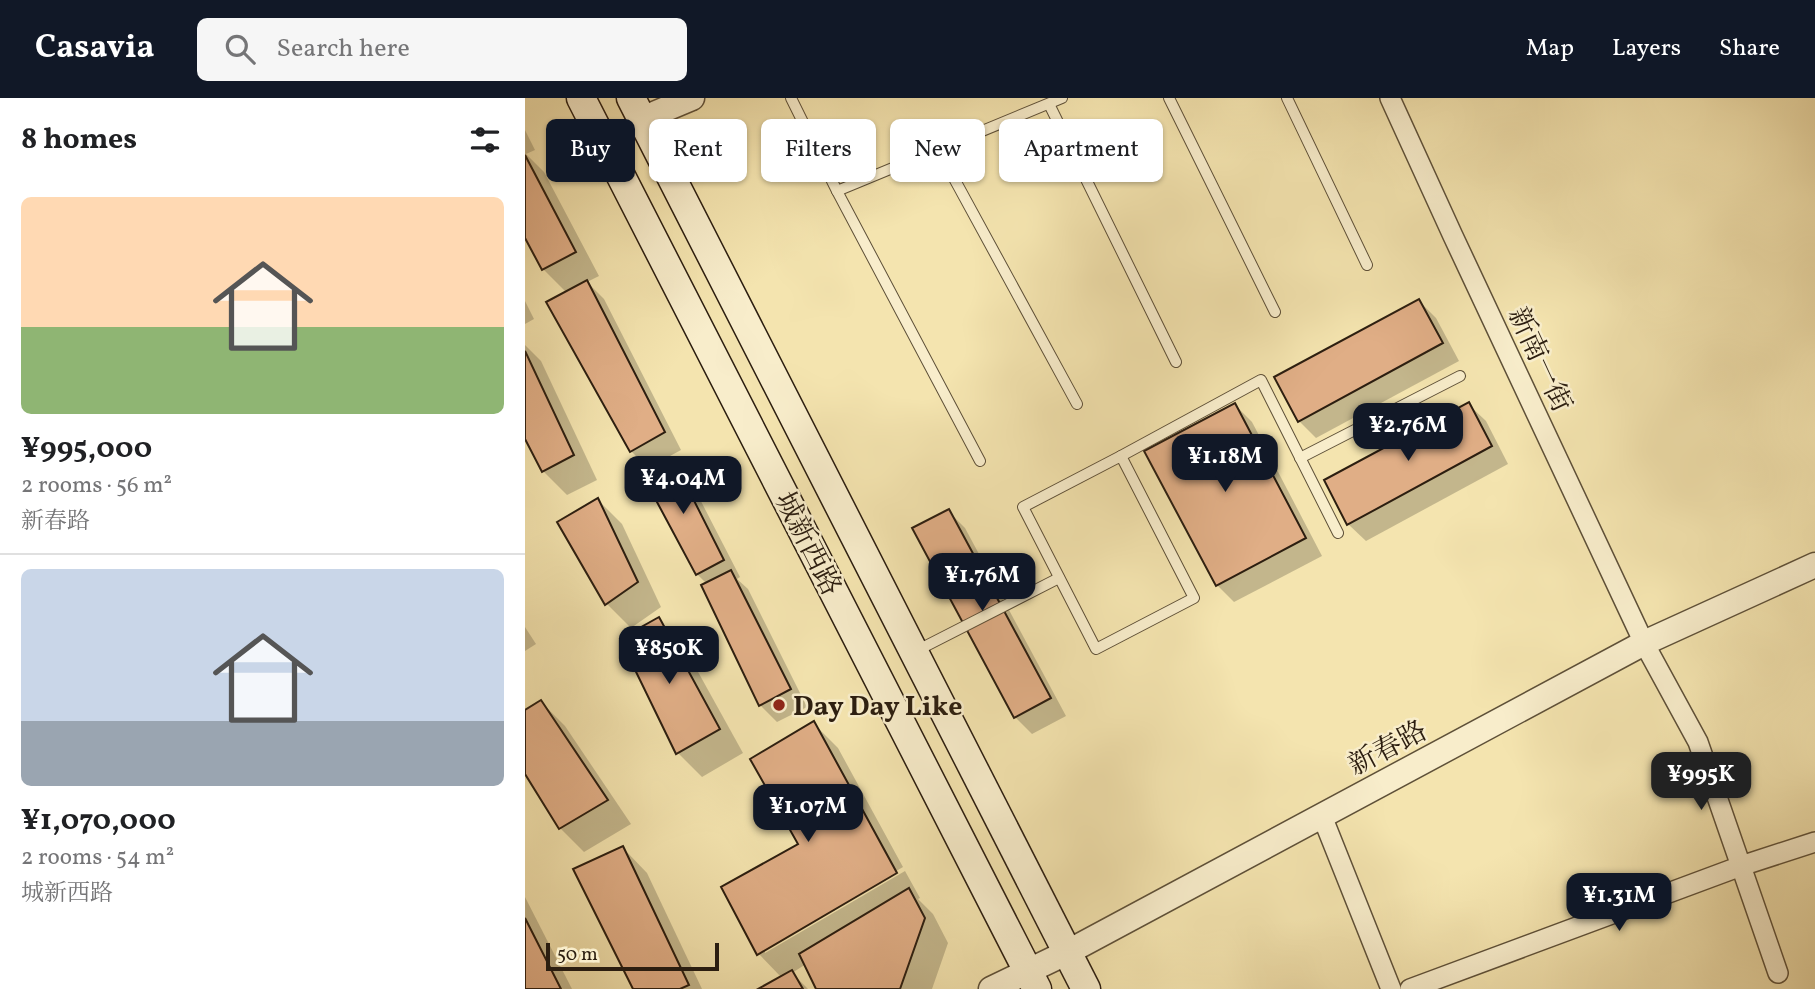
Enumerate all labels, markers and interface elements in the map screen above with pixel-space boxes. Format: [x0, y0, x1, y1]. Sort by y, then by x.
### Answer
search box [197, 18, 687, 81]
text: Casavia [35, 26, 155, 72]
icon: search [221, 30, 259, 68]
text: Search here [277, 31, 410, 67]
text: Map [1526, 32, 1574, 66]
text: Layers [1612, 32, 1681, 66]
text: Share [1719, 32, 1780, 66]
text: 8 homes [21, 119, 137, 161]
chip: Buy [546, 119, 635, 182]
chip: Rent [649, 119, 747, 182]
chip: Filters [761, 119, 876, 182]
chip: New [890, 119, 985, 182]
chip: Apartment [999, 119, 1163, 182]
icon: filters [466, 121, 504, 159]
icon: home [200, 243, 326, 369]
street label: 新南一街 [1497, 301, 1580, 419]
pin: ¥2.76M [1351, 404, 1465, 463]
text: ¥2.76M [1369, 410, 1447, 442]
text: ¥995,000 [21, 428, 152, 470]
pin: ¥1.18M [1168, 434, 1282, 494]
text: ¥1.18M [1188, 441, 1262, 473]
pin: ¥4.04M [626, 456, 740, 516]
text: ¥4.04M [641, 463, 725, 495]
text: 2 rooms · 56 m² [21, 470, 172, 502]
street label: 城新西路 [764, 485, 850, 603]
text: 新春路 [21, 506, 90, 538]
pin: ¥1.76M [925, 554, 1039, 613]
text: ¥1.76M [944, 560, 1020, 592]
icon: home [200, 615, 326, 741]
pin: ¥850K [620, 626, 718, 686]
text: ¥850K [635, 633, 703, 665]
place label: Day Day Like [793, 688, 962, 727]
marker: Day Day Like [771, 697, 787, 713]
street label: 新春路 [1342, 712, 1434, 786]
pin: ¥995K [1652, 752, 1750, 812]
text: ¥995K [1667, 759, 1735, 791]
pin: ¥1.07M [751, 784, 865, 844]
text: ¥1.07M [769, 791, 847, 823]
text: ¥1,070,000 [21, 800, 176, 842]
text: 2 rooms · 54 m² [21, 842, 174, 874]
pin: ¥1.31M [1562, 874, 1676, 933]
text: 城新西路 [21, 878, 113, 910]
text: ¥1.31M [1582, 880, 1656, 912]
scale bar [546, 940, 719, 972]
text: 50 m [557, 942, 598, 968]

